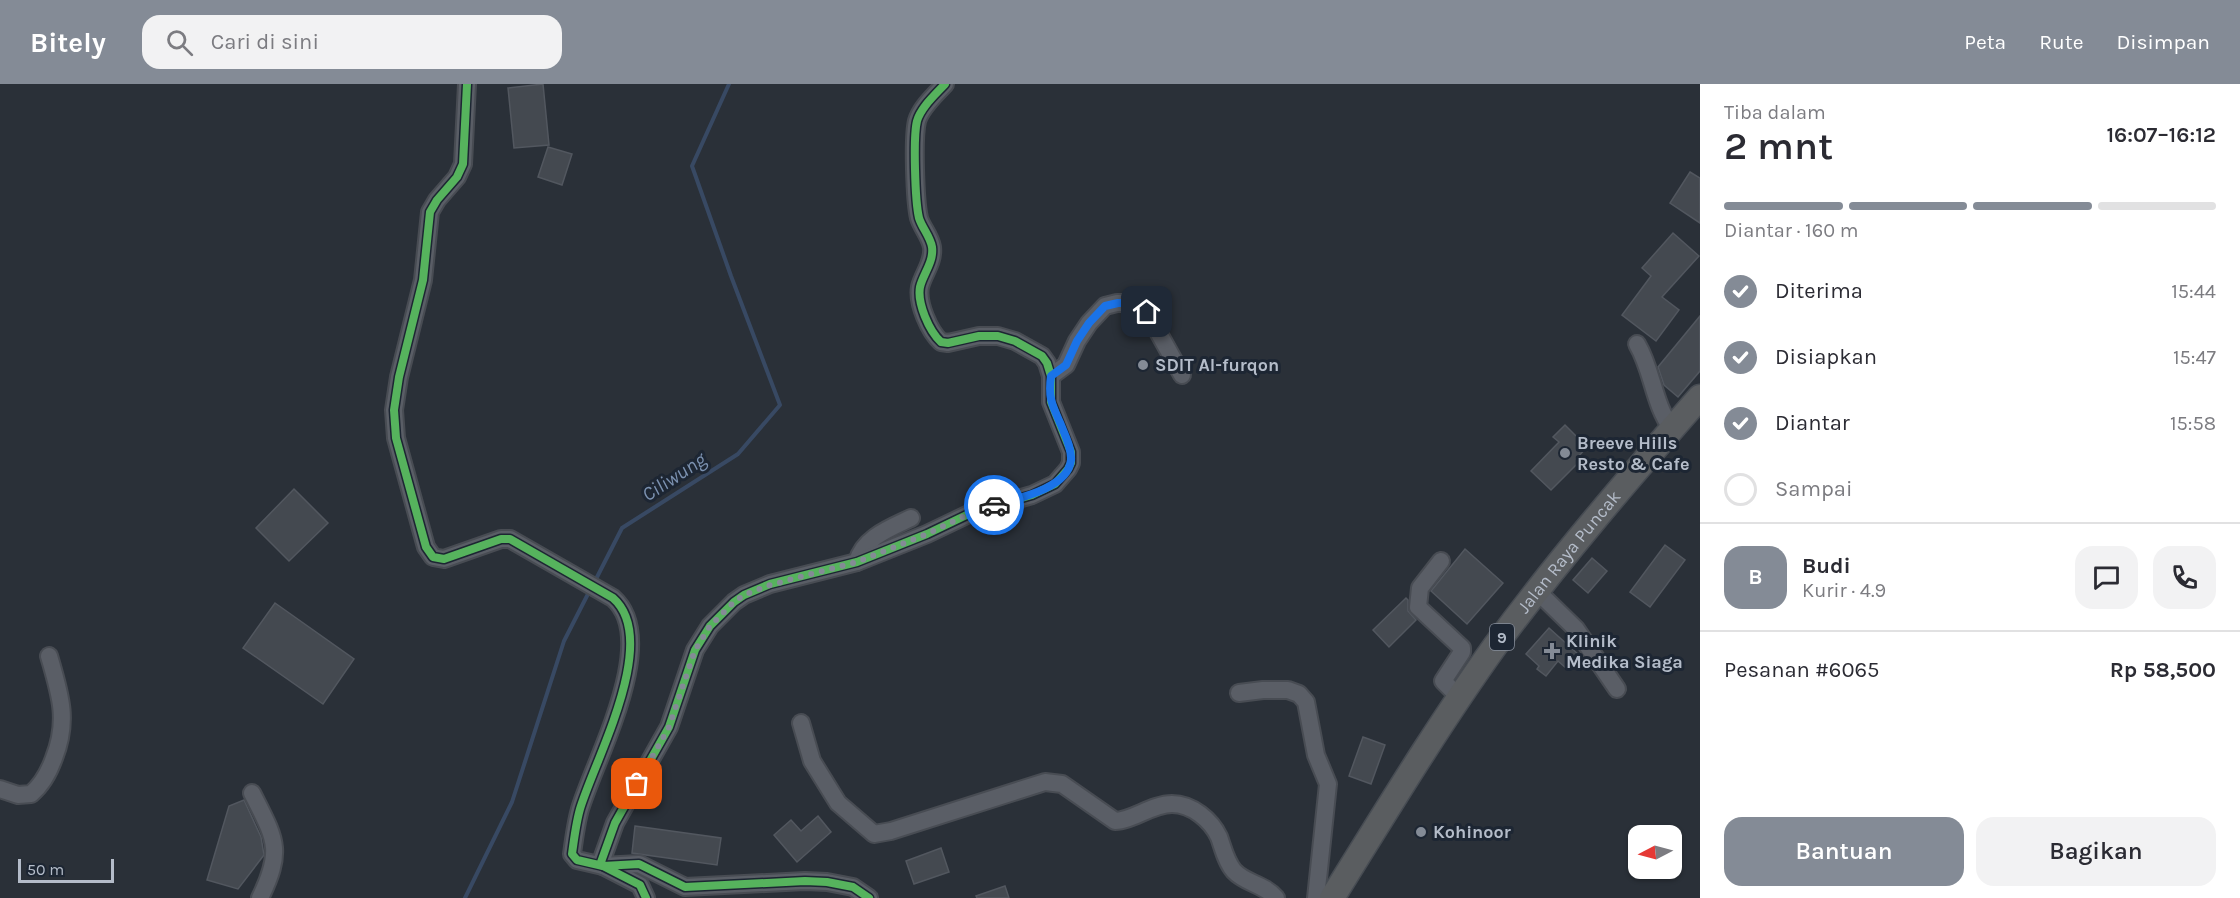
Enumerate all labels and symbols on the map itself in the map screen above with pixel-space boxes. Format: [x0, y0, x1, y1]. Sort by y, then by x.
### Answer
pin [1121, 286, 1172, 337]
place label: SDIT Al-furqon [1155, 354, 1279, 376]
marker: SDIT Al-furqon [1136, 358, 1150, 372]
place label: Breeve Hills Resto & Cafe [1577, 432, 1689, 475]
marker: Breeve Hills Resto & Cafe [1558, 446, 1572, 460]
water label: Ciliwung [638, 447, 711, 506]
courier [964, 475, 1024, 535]
street label: Jalan Raya Puncak [1513, 486, 1625, 618]
road number: 9 [1490, 624, 1514, 650]
place label: Klinik Medika Siaga [1566, 630, 1683, 673]
marker: Klinik Medika Siaga [1543, 642, 1561, 660]
pin [611, 758, 662, 809]
place label: Kohinoor [1433, 821, 1511, 843]
marker: Kohinoor [1414, 825, 1428, 839]
north arrow [1628, 825, 1682, 879]
scale bar [18, 856, 114, 884]

